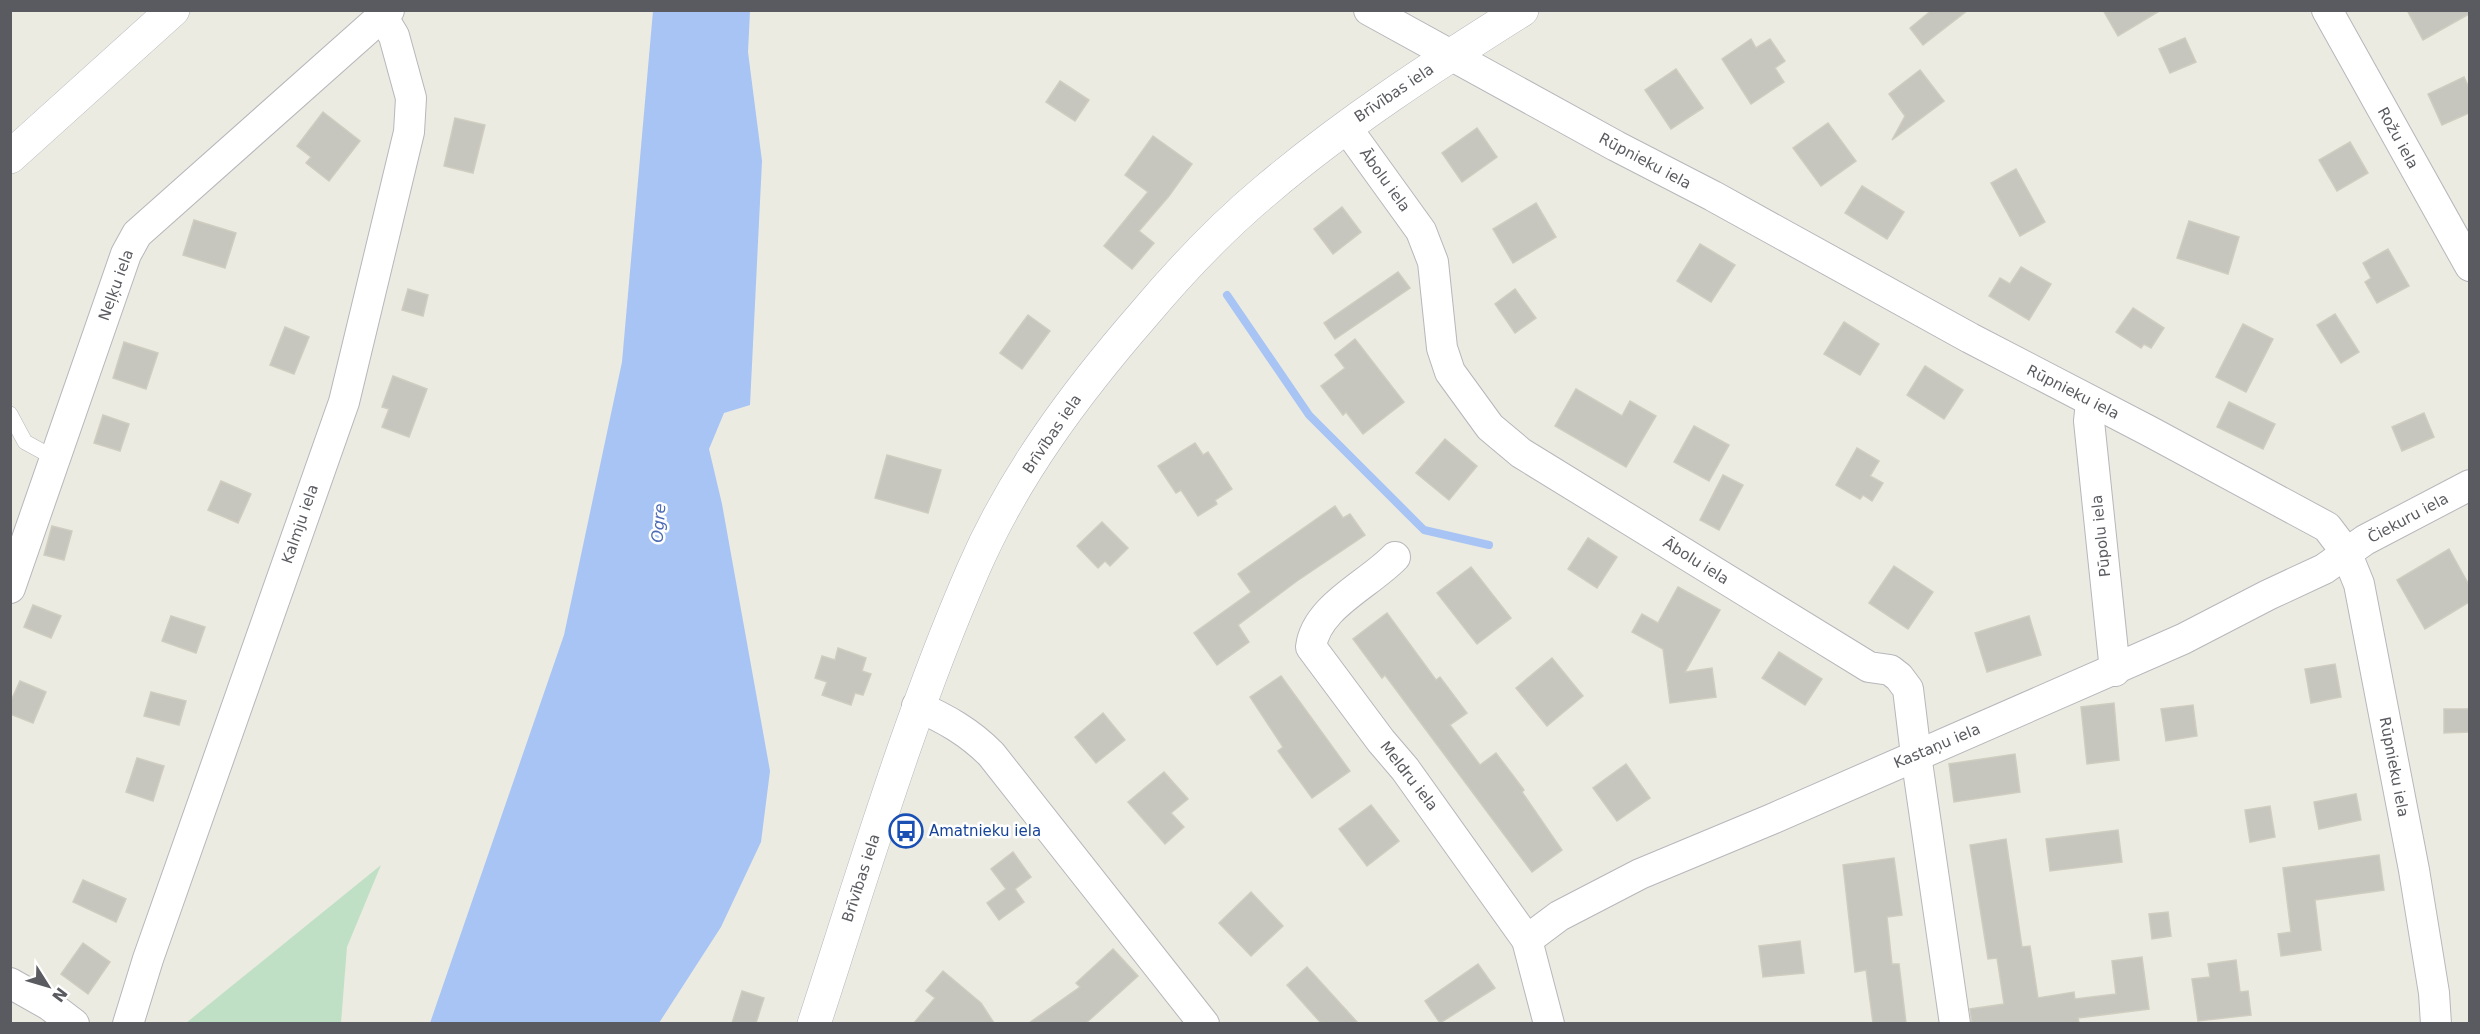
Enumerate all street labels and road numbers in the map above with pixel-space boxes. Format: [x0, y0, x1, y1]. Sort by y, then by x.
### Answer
street label: Brīvības iela [1351, 60, 1437, 126]
street label: Rožu iela [2374, 104, 2422, 172]
street label: Rūpnieku iela [1596, 129, 1694, 193]
street label: Ābolu iela [1356, 145, 1414, 215]
street label: Neļķu iela [95, 247, 137, 323]
street label: Rūpnieku iela [2024, 361, 2122, 423]
street label: Brīvības iela [1019, 391, 1085, 477]
street label: Kalmju iela [278, 482, 322, 566]
street label: Čiekuru iela [2364, 488, 2451, 547]
street label: Pūpolu iela [2088, 494, 2114, 578]
street label: Ābolu iela [1660, 534, 1732, 588]
street label: Rūpnieku iela [2375, 715, 2413, 819]
street label: Kastaņu iela [1891, 720, 1983, 772]
street label: Meldru iela [1376, 738, 1442, 814]
street label: Brīvības iela [838, 832, 884, 924]

